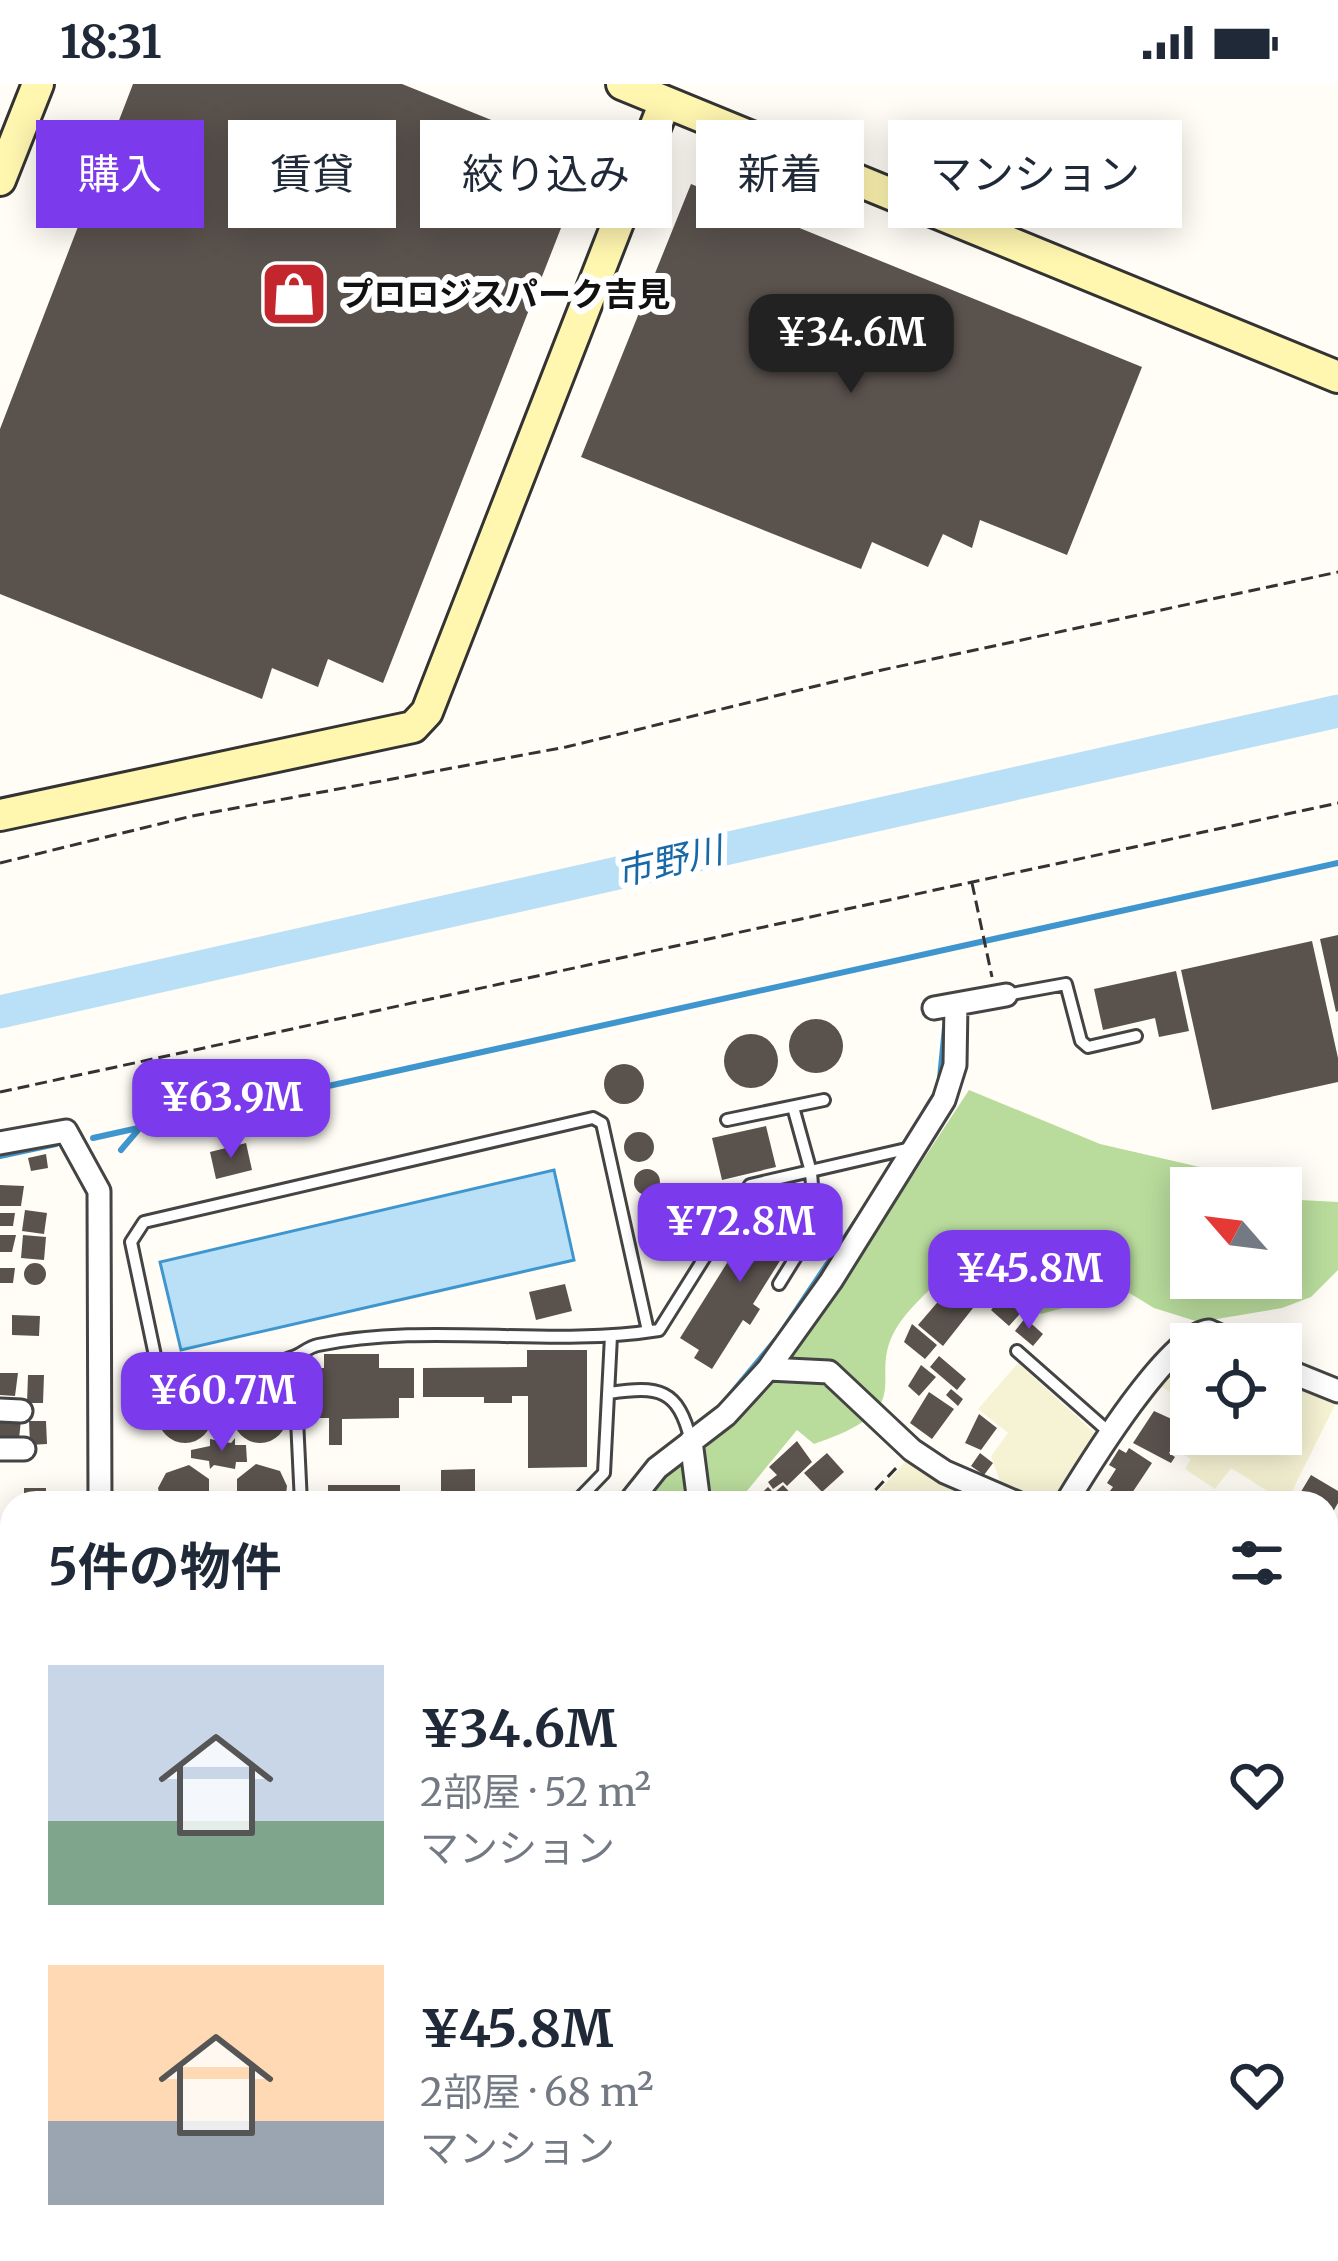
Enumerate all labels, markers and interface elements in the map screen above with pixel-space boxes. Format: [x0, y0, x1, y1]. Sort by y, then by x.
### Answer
text: 18:31 [60, 14, 162, 70]
chip: 購入 [36, 120, 204, 228]
chip: 賃貸 [228, 120, 396, 228]
chip: 絞り込み [420, 120, 672, 228]
chip: 新着 [696, 120, 864, 228]
chip: マンション [888, 120, 1182, 228]
shop icon: プロロジスパーク吉見 [259, 259, 329, 329]
place label: プロロジスパーク吉見 [340, 274, 670, 315]
pin: ¥34.6M [753, 294, 949, 396]
text: ¥34.6M [776, 308, 926, 357]
water label: 市野川 [611, 827, 731, 896]
pin: ¥63.9M [133, 1059, 329, 1161]
text: ¥63.9M [159, 1073, 303, 1122]
north arrow [1170, 1167, 1302, 1299]
map controls [1170, 1167, 1302, 1455]
pin: ¥72.8M [642, 1183, 838, 1285]
text: ¥72.8M [665, 1197, 815, 1246]
pin: ¥45.8M [931, 1230, 1127, 1332]
text: ¥45.8M [955, 1244, 1103, 1293]
button: locate [1170, 1323, 1302, 1455]
pin: ¥60.7M [124, 1352, 320, 1454]
text: ¥60.7M [148, 1366, 296, 1415]
icon: filters [1224, 1530, 1290, 1596]
text: 5件の物件 [48, 1535, 282, 1599]
text: ¥34.6M [420, 1697, 617, 1761]
icon: home [144, 1713, 288, 1857]
icon: heart [1224, 1752, 1290, 1818]
text: 2部屋 · 52 m² [420, 1768, 651, 1817]
text: マンション [420, 1824, 615, 1873]
text: ¥45.8M [420, 1997, 613, 2061]
icon: home [144, 2013, 288, 2157]
icon: heart [1224, 2052, 1290, 2118]
text: 2部屋 · 68 m² [420, 2068, 654, 2117]
text: マンション [420, 2124, 615, 2173]

